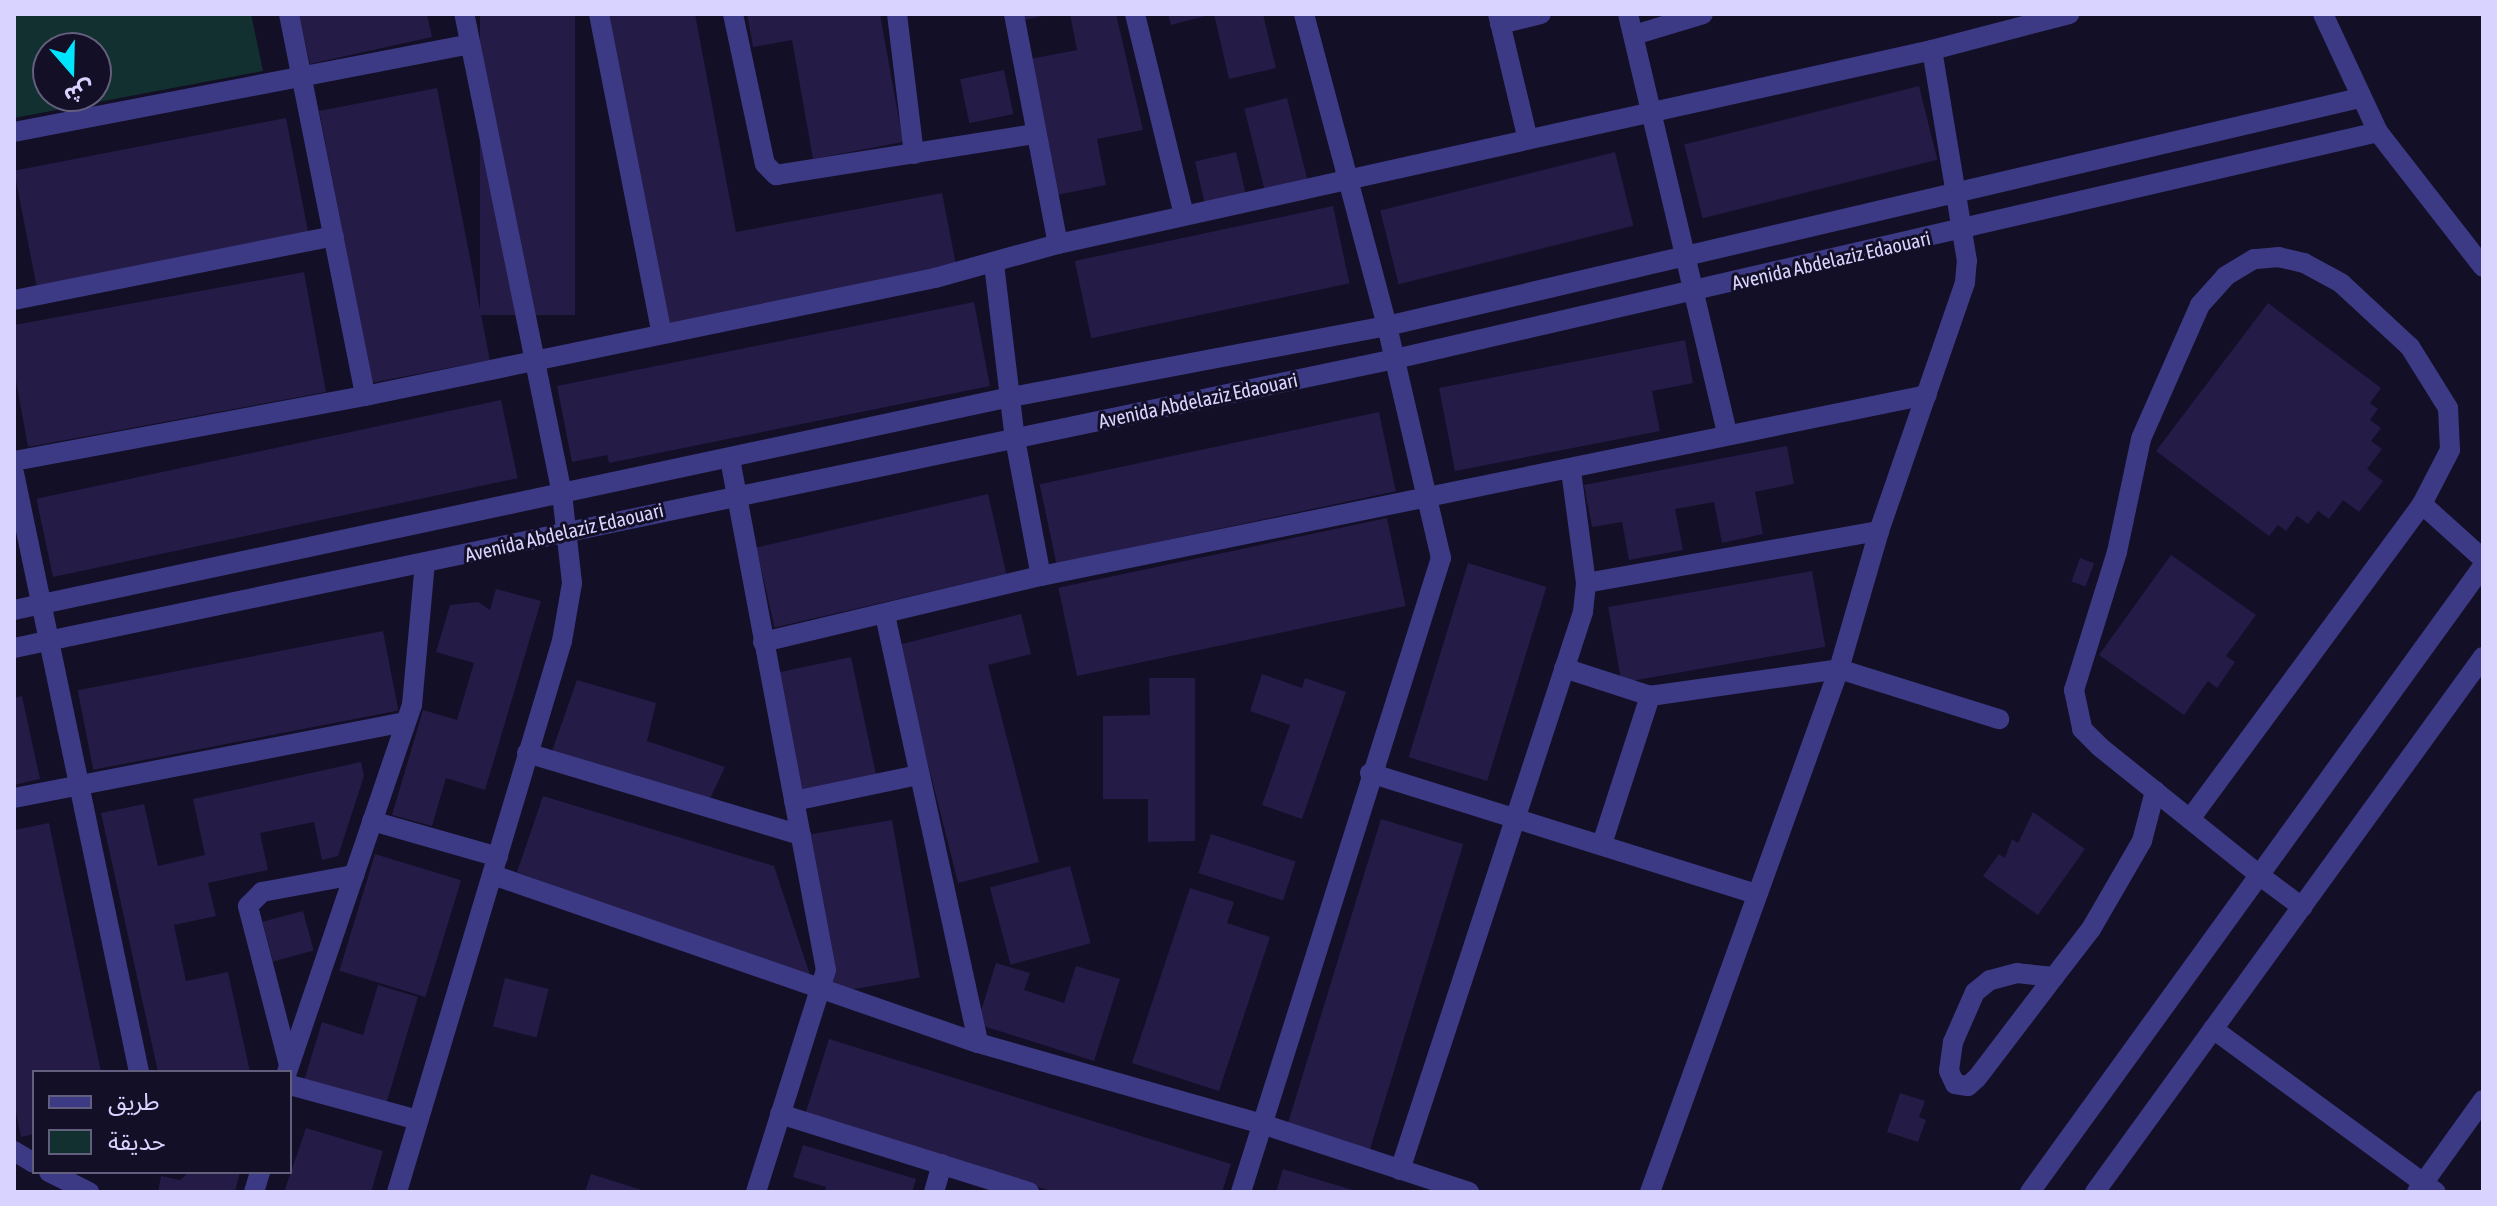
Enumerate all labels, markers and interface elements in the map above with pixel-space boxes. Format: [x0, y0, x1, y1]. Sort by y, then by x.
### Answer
north arrow [32, 32, 112, 112]
text: ش [61, 75, 98, 110]
street label: Avenida Abdelaziz Edaouari [1729, 225, 1933, 295]
street label: Avenida Abdelaziz Edaouari [1096, 367, 1300, 433]
street label: Avenida Abdelaziz Edaouari [462, 497, 666, 567]
legend [32, 1070, 292, 1174]
text: طريق [108, 1088, 160, 1115]
text: حديقة [108, 1128, 166, 1155]

